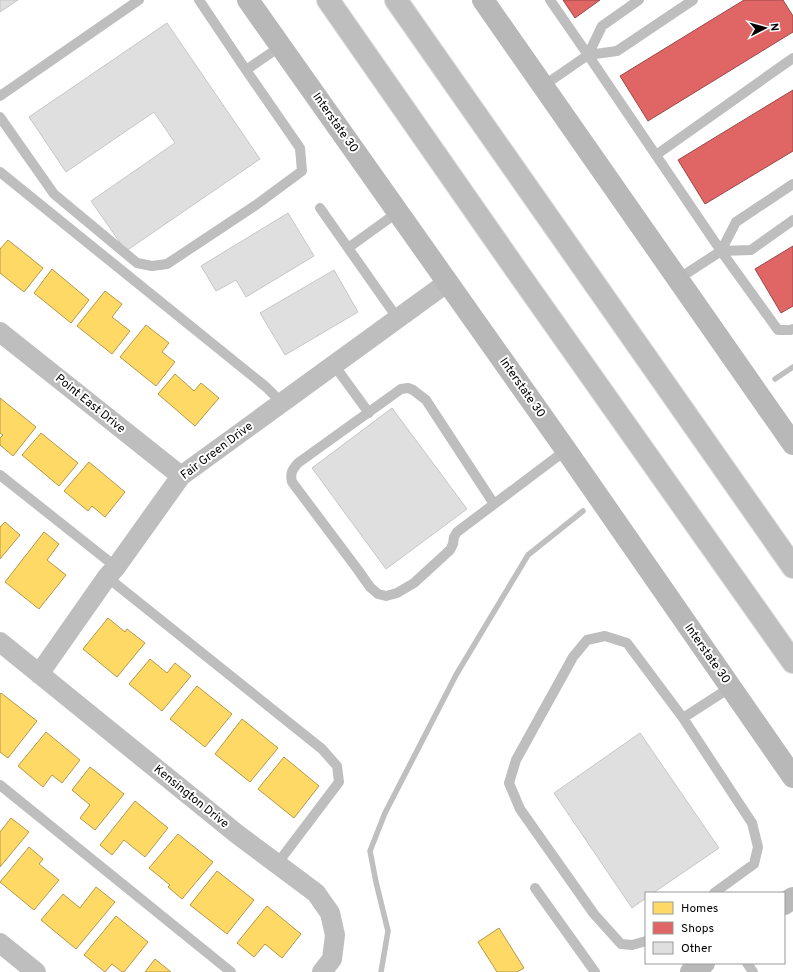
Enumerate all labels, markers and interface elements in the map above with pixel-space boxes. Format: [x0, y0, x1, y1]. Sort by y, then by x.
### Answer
north arrow [745, 8, 785, 48]
text: N [767, 22, 781, 32]
street label: Interstate 30 [308, 90, 362, 156]
street label: Interstate 30 [495, 355, 549, 421]
street label: Point East Drive [52, 371, 128, 437]
street label: Fair Green Drive [178, 419, 256, 483]
street label: Interstate 30 [680, 621, 734, 687]
street label: Kensington Drive [150, 762, 232, 832]
legend [645, 892, 785, 964]
text: Homes [681, 901, 718, 917]
text: Shops [681, 921, 714, 937]
text: Other [681, 941, 713, 957]

